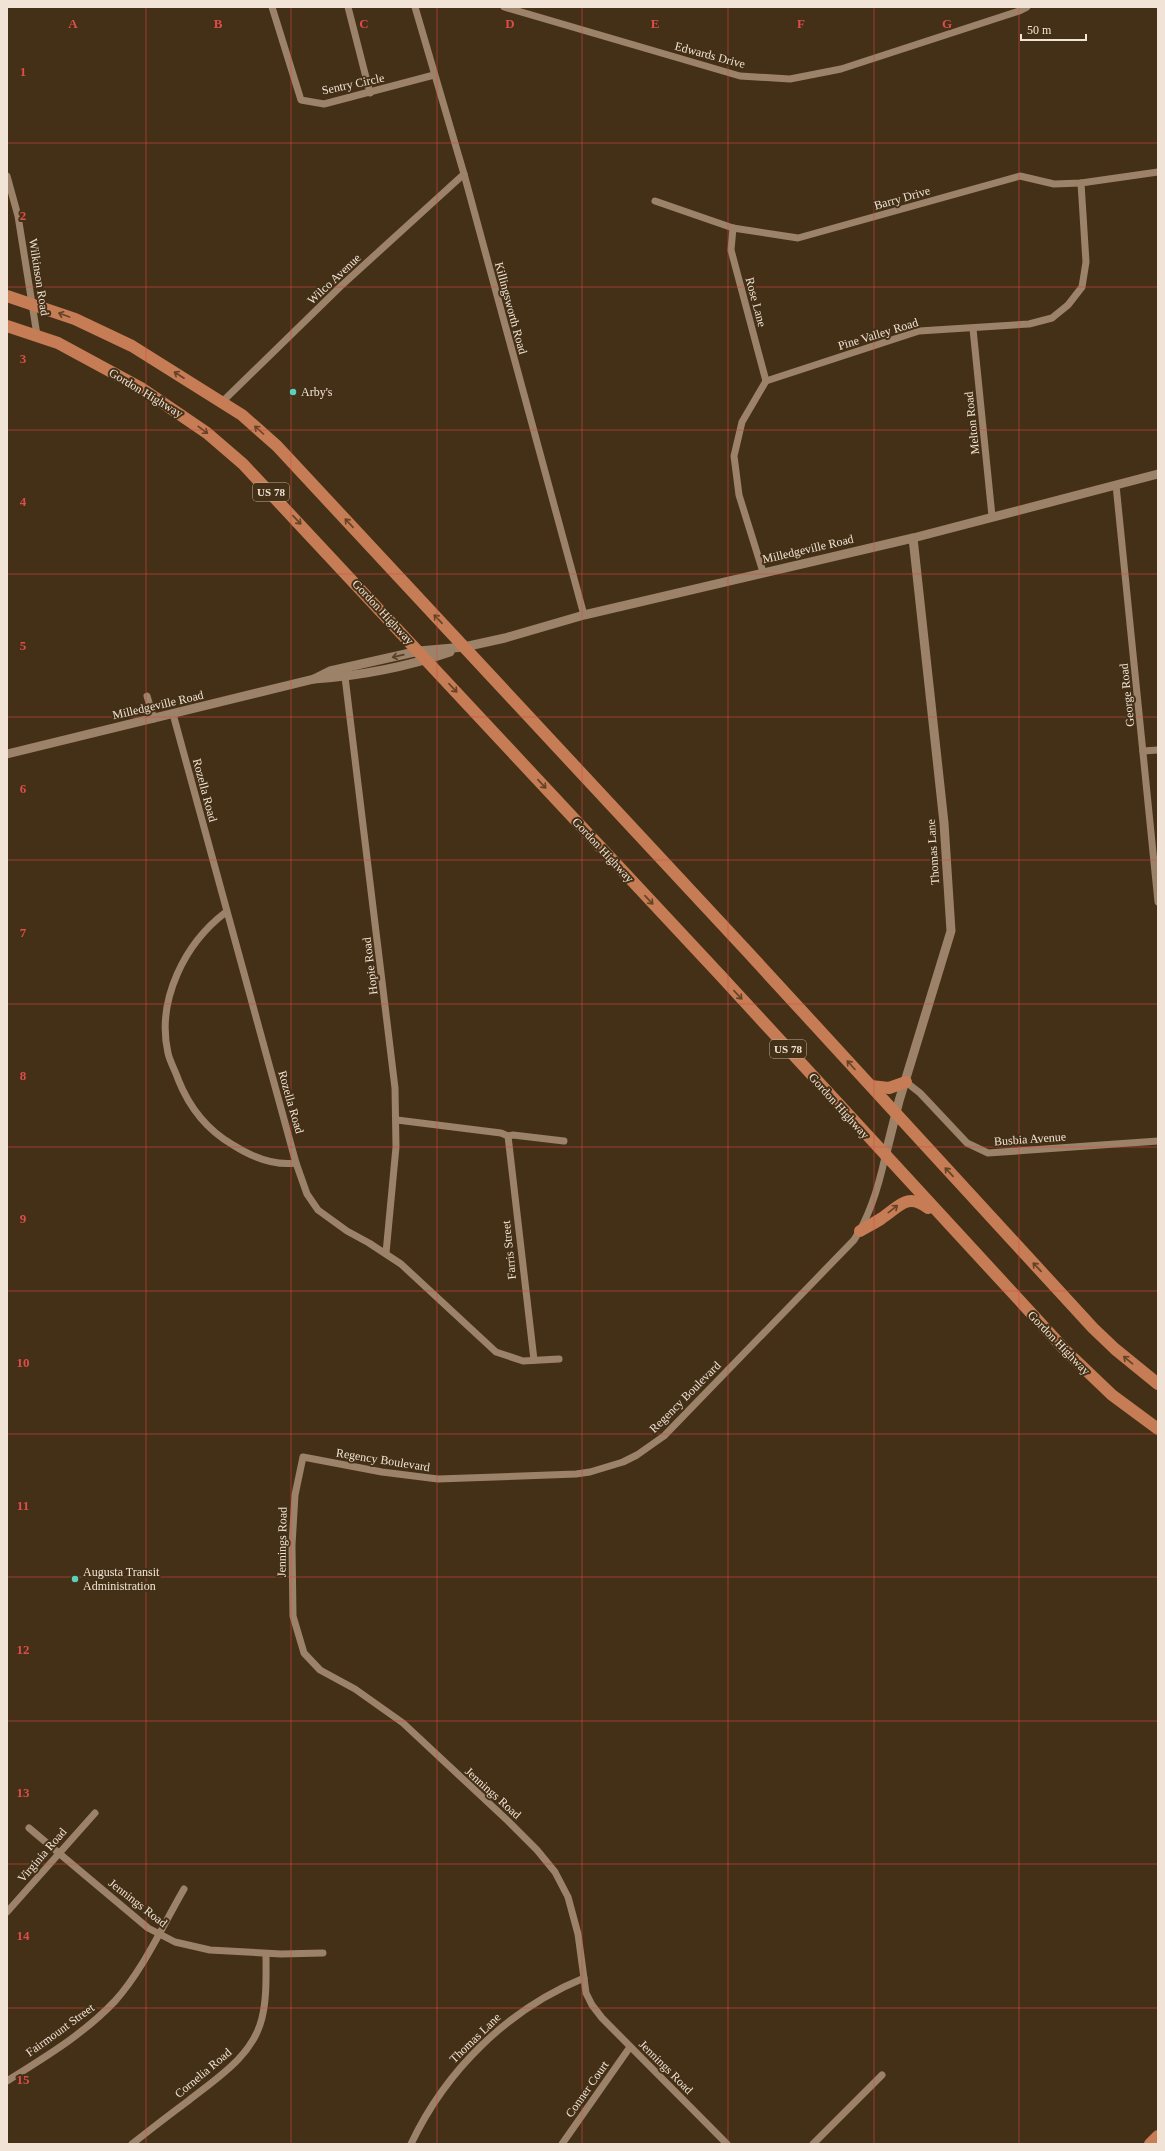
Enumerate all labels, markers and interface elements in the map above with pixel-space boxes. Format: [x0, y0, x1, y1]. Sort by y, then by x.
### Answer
text: A [68, 16, 78, 31]
text: B [214, 16, 223, 31]
text: C [359, 16, 369, 31]
text: D [505, 16, 515, 31]
text: E [651, 16, 659, 31]
text: F [797, 16, 805, 31]
text: G [942, 16, 952, 31]
scale bar [1021, 16, 1086, 42]
text: 50 m [1027, 23, 1052, 37]
street label: Edwards Drive [673, 39, 747, 71]
text: 1 [20, 64, 26, 79]
street label: Sentry Circle [320, 71, 386, 97]
street label: Barry Drive [872, 183, 932, 213]
text: 2 [20, 208, 26, 223]
street label: Wilkinson Road [26, 237, 52, 317]
street label: Wilco Avenue [305, 251, 363, 307]
street label: Killingsworth Road [492, 260, 530, 356]
street label: Rose Lane [743, 276, 769, 328]
one-way arrow [59, 310, 71, 318]
street label: Pine Valley Road [836, 315, 920, 353]
text: 3 [20, 351, 27, 366]
street label: Gordon Highway [107, 365, 185, 421]
one-way arrow [174, 371, 185, 379]
place label: Arby's [301, 385, 333, 399]
marker: Arby's [288, 387, 298, 397]
street label: Melton Road [962, 391, 982, 455]
one-way arrow [254, 425, 264, 434]
one-way arrow [198, 426, 209, 434]
road number: US 78 [253, 483, 289, 501]
text: 4 [20, 494, 27, 509]
one-way arrow [292, 515, 301, 525]
one-way arrow [344, 518, 354, 528]
street label: Milledgeville Road [761, 532, 855, 566]
street label: Gordon Highway [349, 577, 417, 647]
one-way arrow [433, 613, 442, 624]
text: 5 [20, 638, 27, 653]
one-way arrow [392, 652, 405, 660]
street label: George Road [1117, 663, 1137, 727]
one-way arrow [448, 683, 457, 693]
street label: Milledgeville Road [111, 688, 205, 722]
street label: Rozella Road [190, 757, 220, 823]
one-way arrow [537, 779, 546, 789]
text: 6 [20, 781, 27, 796]
street label: Gordon Highway [569, 815, 637, 885]
street label: Thomas Lane [924, 819, 942, 885]
one-way arrow [644, 894, 653, 904]
text: 7 [20, 925, 27, 940]
street label: Hopie Road [360, 937, 380, 995]
one-way arrow [733, 990, 742, 1000]
road number: US 78 [770, 1040, 806, 1058]
one-way arrow [847, 1060, 856, 1070]
text: 8 [20, 1068, 27, 1083]
street label: Rozella Road [275, 1069, 307, 1135]
street label: Gordon Highway [806, 1070, 872, 1142]
street label: Busbia Avenue [994, 1130, 1066, 1148]
one-way arrow [944, 1167, 953, 1177]
one-way arrow [887, 1205, 898, 1213]
text: 9 [20, 1211, 27, 1226]
street label: Farris Street [499, 1219, 519, 1280]
one-way arrow [1032, 1262, 1042, 1272]
street label: Gordon Highway [1025, 1308, 1093, 1378]
text: 10 [17, 1355, 30, 1370]
one-way arrow [1122, 1355, 1133, 1364]
street label: Regency Boulevard [646, 1358, 724, 1436]
street label: Regency Boulevard [335, 1446, 431, 1474]
text: 11 [17, 1498, 29, 1513]
street label: Jennings Road [274, 1507, 290, 1577]
place label: Augusta Transit Administration [83, 1565, 160, 1593]
marker: Augusta Transit Administration [70, 1574, 80, 1584]
text: 12 [17, 1642, 30, 1657]
street label: Jennings Road [462, 1764, 524, 1822]
text: 13 [17, 1785, 30, 1800]
street label: Virginia Road [15, 1825, 69, 1885]
street label: Jennings Road [106, 1876, 170, 1930]
text: 14 [17, 1928, 30, 1943]
street label: Fairmount Street [23, 2000, 97, 2059]
street label: Thomas Lane [447, 2010, 503, 2066]
street label: Jennings Road [636, 2037, 696, 2097]
street label: Cornelia Road [172, 2045, 234, 2101]
street label: Conner Court [562, 2058, 612, 2120]
text: 15 [17, 2072, 30, 2087]

